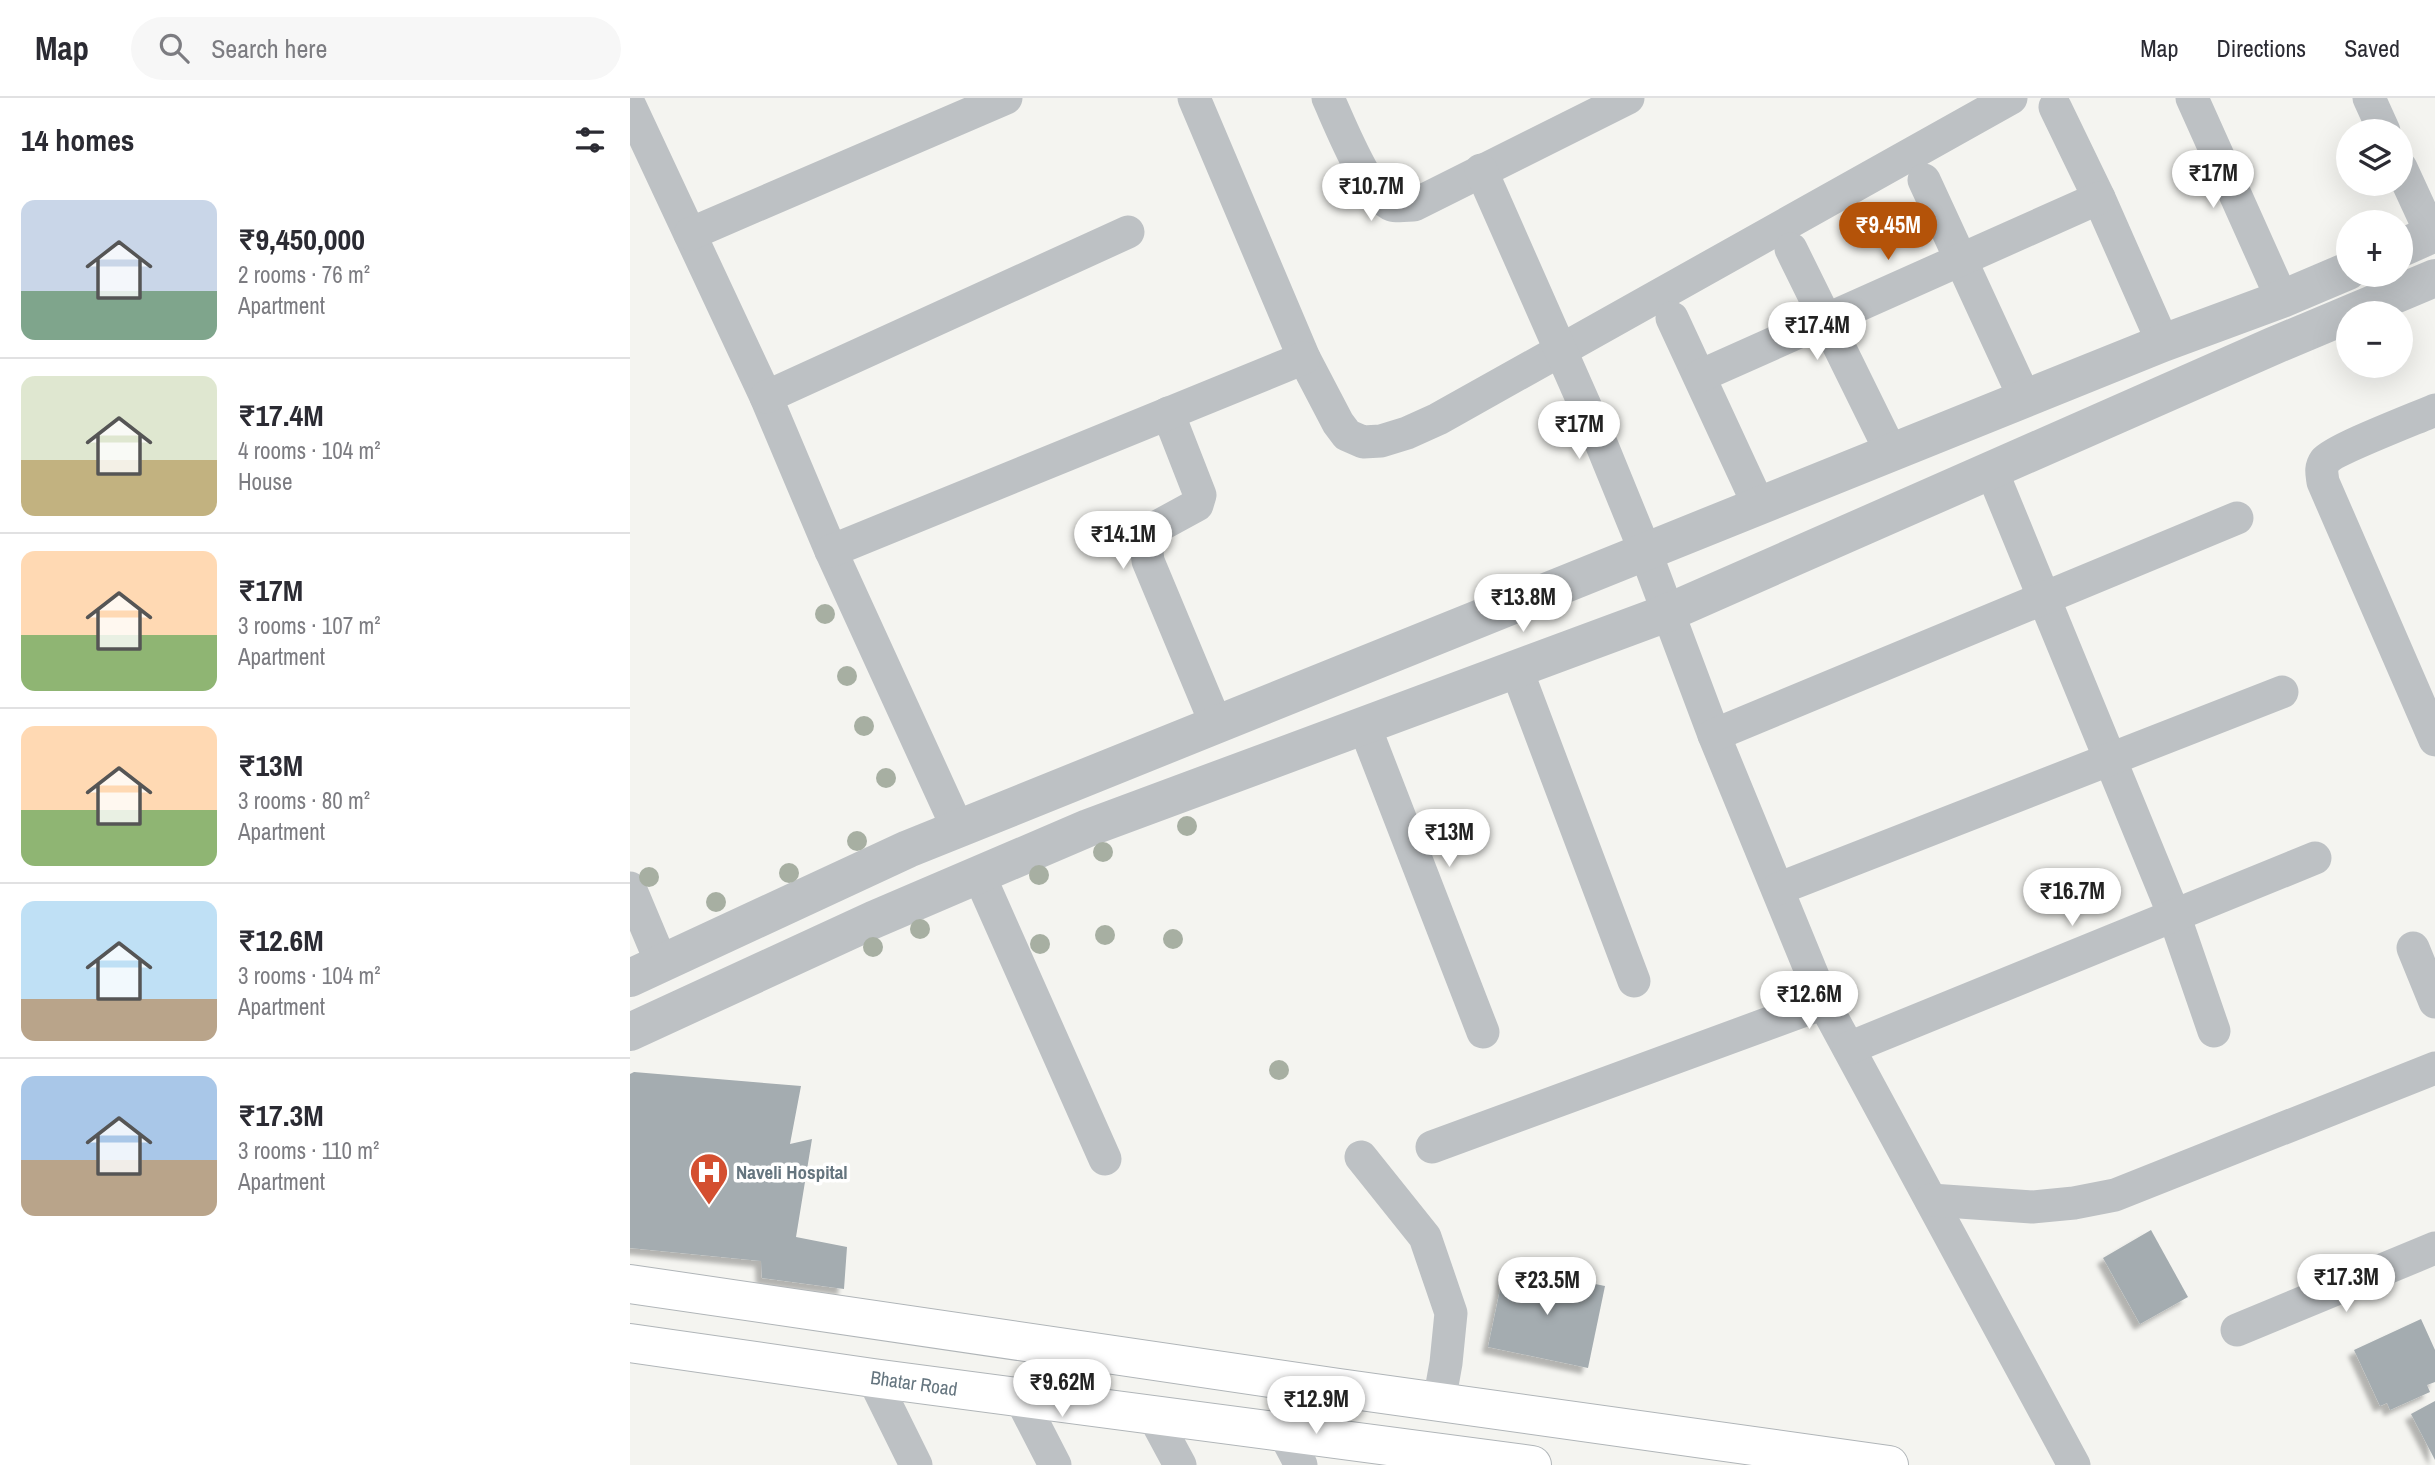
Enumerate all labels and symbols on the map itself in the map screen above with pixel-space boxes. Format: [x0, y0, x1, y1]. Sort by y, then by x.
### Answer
pin: ₹17M [2172, 150, 2254, 210]
pin: ₹10.7M [1314, 164, 1428, 223]
pin: ₹9.45M [1831, 202, 1945, 262]
pin: ₹17.4M [1760, 302, 1874, 362]
pin: ₹17M [1538, 402, 1620, 461]
pin: ₹14.1M [1066, 512, 1180, 571]
pin: ₹13.8M [1466, 574, 1580, 634]
pin: ₹13M [1408, 810, 1490, 869]
pin: ₹16.7M [2015, 868, 2129, 928]
pin: ₹12.6M [1752, 972, 1866, 1031]
hospital icon: Naveli Hospital [688, 1151, 730, 1206]
place label: Naveli Hospital [736, 1159, 848, 1185]
pin: ₹17.3M [2289, 1254, 2403, 1314]
pin: ₹23.5M [1490, 1258, 1604, 1317]
pin: ₹9.62M [1005, 1360, 1119, 1419]
street label: Bhatar Road [869, 1364, 959, 1402]
pin: ₹12.9M [1259, 1376, 1373, 1436]

